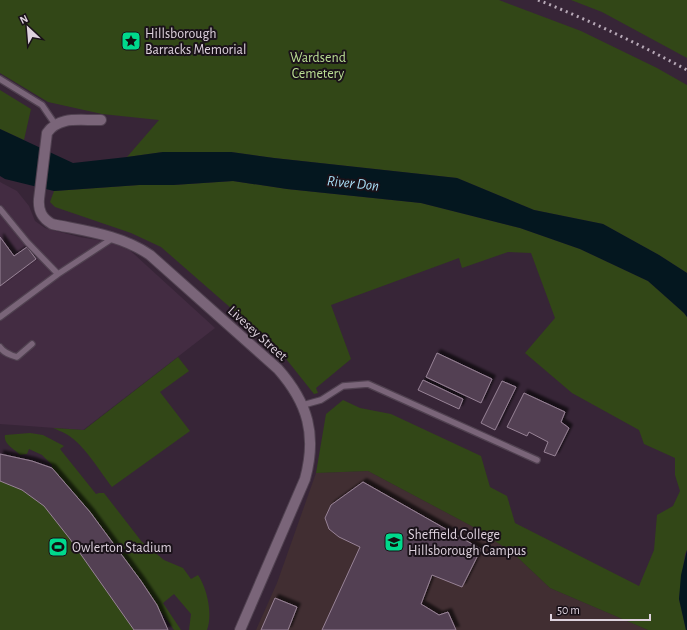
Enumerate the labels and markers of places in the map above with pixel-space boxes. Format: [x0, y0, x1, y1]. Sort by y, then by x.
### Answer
place label: Hillsborough Barracks Memorial [145, 27, 246, 57]
place icon: Hillsborough Barracks Memorial [120, 30, 142, 52]
place label: Sheffield College Hillsborough Campus [408, 528, 526, 558]
school or university icon: Sheffield College Hillsborough Campus [383, 531, 405, 553]
sports icon: Owlerton Stadium [47, 536, 69, 558]
place label: Owlerton Stadium [72, 541, 172, 555]

